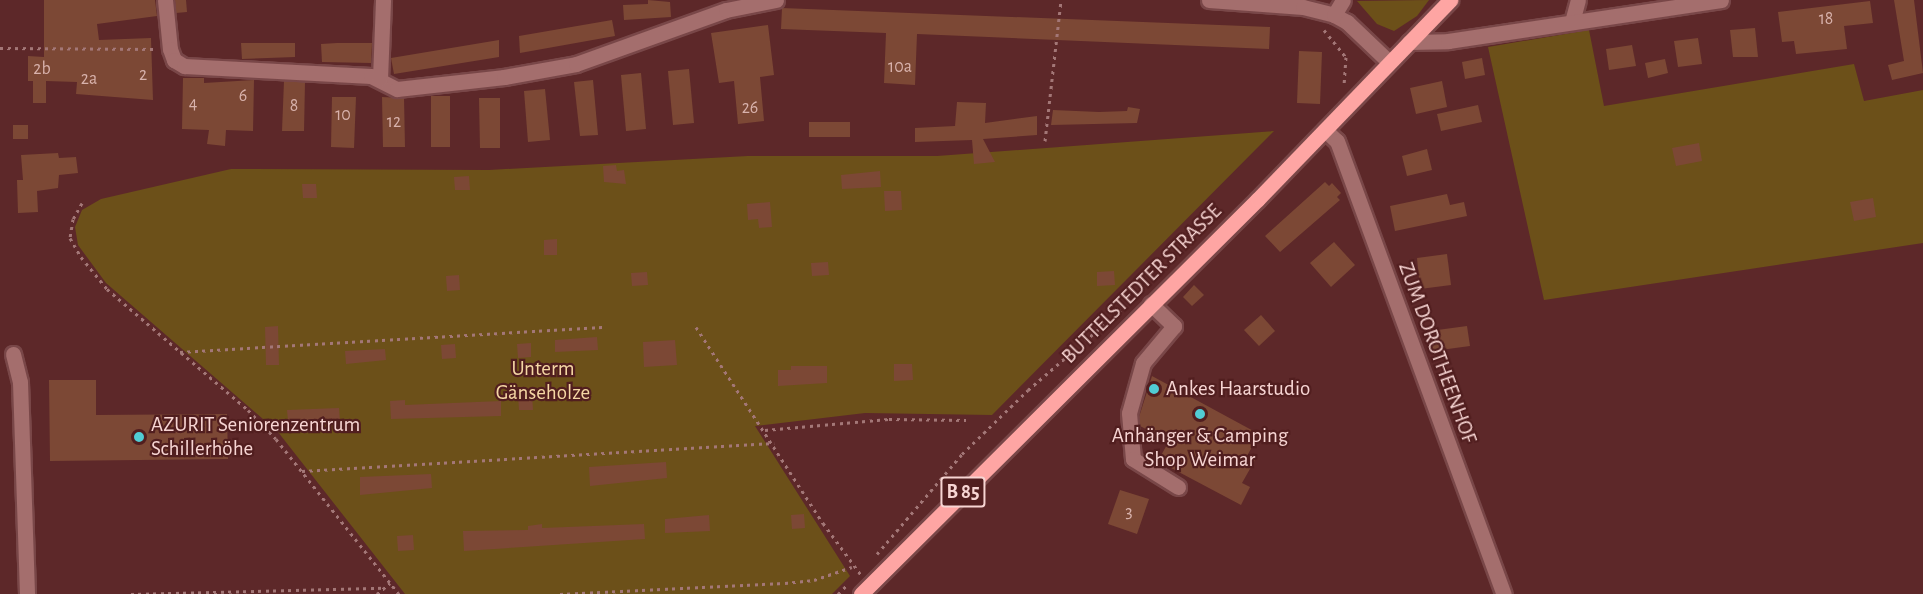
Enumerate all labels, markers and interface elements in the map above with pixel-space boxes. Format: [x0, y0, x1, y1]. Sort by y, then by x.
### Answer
house number: 18 [1819, 8, 1833, 30]
house number: 10a [888, 56, 912, 78]
house number: 2b [33, 58, 51, 80]
house number: 2 [139, 64, 147, 86]
house number: 2a [81, 68, 97, 90]
house number: 6 [239, 85, 247, 107]
house number: 4 [189, 93, 197, 115]
house number: 8 [290, 95, 298, 117]
house number: 26 [742, 97, 758, 119]
house number: 10 [335, 104, 351, 126]
house number: 12 [387, 111, 401, 133]
street label: BUTTELSTEDTER STRASSE [1057, 199, 1227, 369]
street label: ZUM DOROTHEENHOF [1393, 259, 1481, 447]
park label: Unterm Gänseholze [496, 356, 590, 406]
place label: Ankes Haarstudio [1166, 376, 1310, 402]
marker: Ankes Haarstudio [1147, 382, 1161, 396]
marker: Anhänger & Camping Shop Weimar [1193, 407, 1207, 421]
place label: AZURIT Seniorenzentrum Schillerhöhe [151, 412, 360, 462]
place label: Anhänger & Camping Shop Weimar [1112, 423, 1288, 473]
marker: AZURIT Seniorenzentrum Schillerhöhe [132, 430, 146, 444]
road number: B 85 [939, 475, 987, 509]
house number: 3 [1125, 501, 1133, 523]

